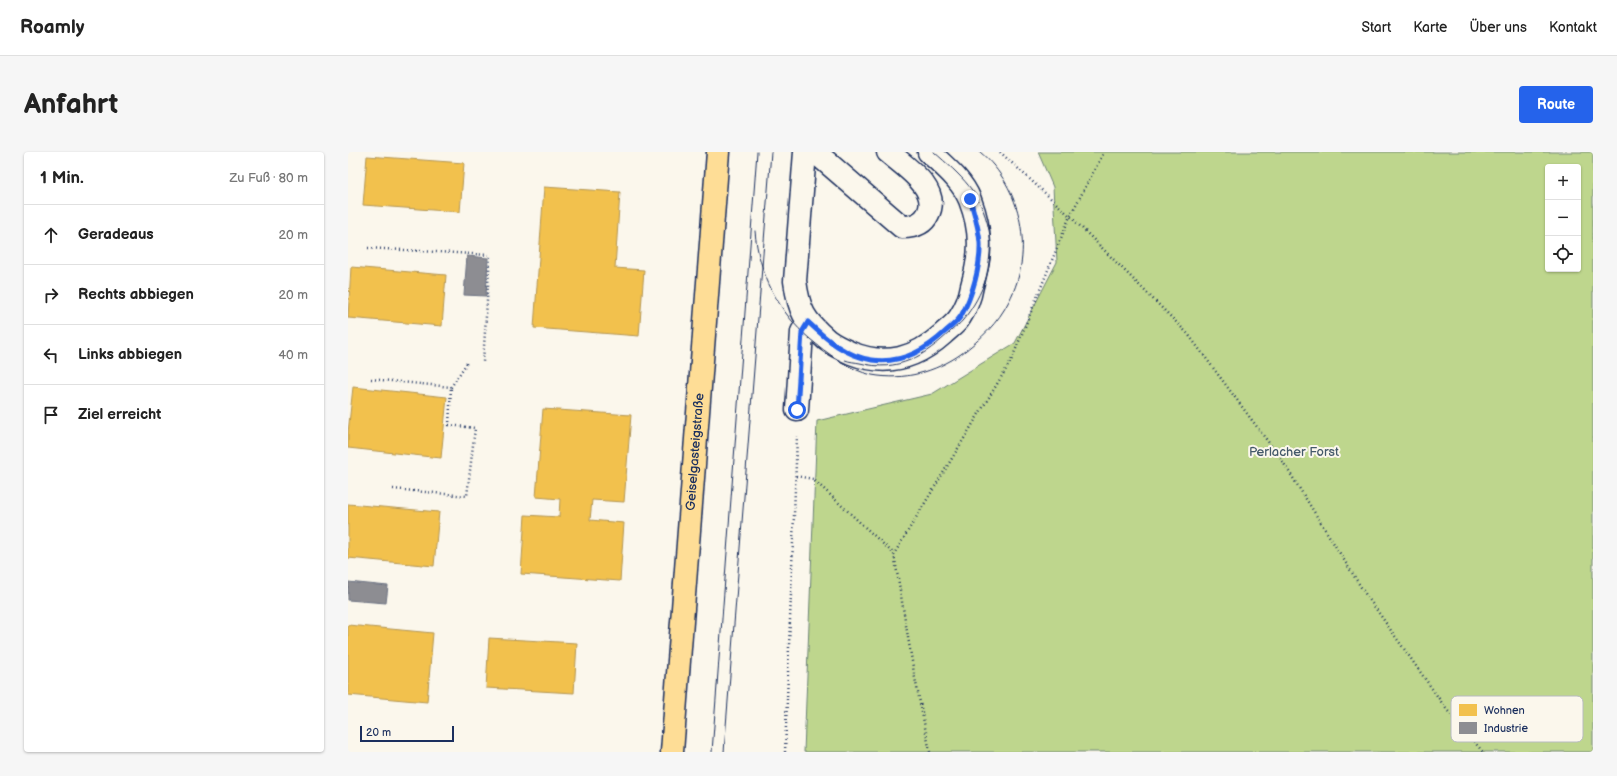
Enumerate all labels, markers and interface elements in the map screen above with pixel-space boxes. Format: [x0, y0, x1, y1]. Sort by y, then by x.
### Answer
text: Roamly [20, 16, 84, 39]
text: Start [1361, 19, 1391, 36]
text: Karte [1413, 19, 1447, 36]
text: Über uns [1469, 19, 1527, 36]
text: Kontakt [1549, 19, 1597, 36]
button: Route [1519, 86, 1593, 123]
text: Anfahrt [24, 88, 118, 121]
map controls [1545, 164, 1581, 272]
button: + [1545, 164, 1581, 200]
text: 1 Min. [40, 168, 84, 188]
text: Zu Fuß · 80 m [229, 170, 308, 186]
route end [961, 190, 979, 208]
button: − [1545, 200, 1581, 236]
icon: ahead [40, 224, 62, 246]
text: Geradeaus [78, 225, 154, 244]
text: 20 m [278, 227, 308, 243]
button: locate [1545, 236, 1581, 272]
icon: right [40, 284, 62, 306]
text: Rechts abbiegen [78, 285, 194, 304]
text: 20 m [278, 287, 308, 303]
icon: left [40, 344, 62, 366]
text: Links abbiegen [78, 345, 182, 364]
text: 40 m [278, 347, 308, 363]
street label: Geiselgasteigstraße [683, 392, 708, 511]
route start [788, 401, 806, 419]
icon: arrive [40, 404, 62, 426]
text: Ziel erreicht [78, 405, 161, 424]
park label: Perlacher Forst [1249, 444, 1339, 460]
legend [1451, 696, 1583, 742]
text: Wohnen [1484, 704, 1525, 717]
text: Industrie [1484, 722, 1528, 735]
scale bar [360, 724, 454, 743]
text: 20 m [366, 726, 391, 739]

